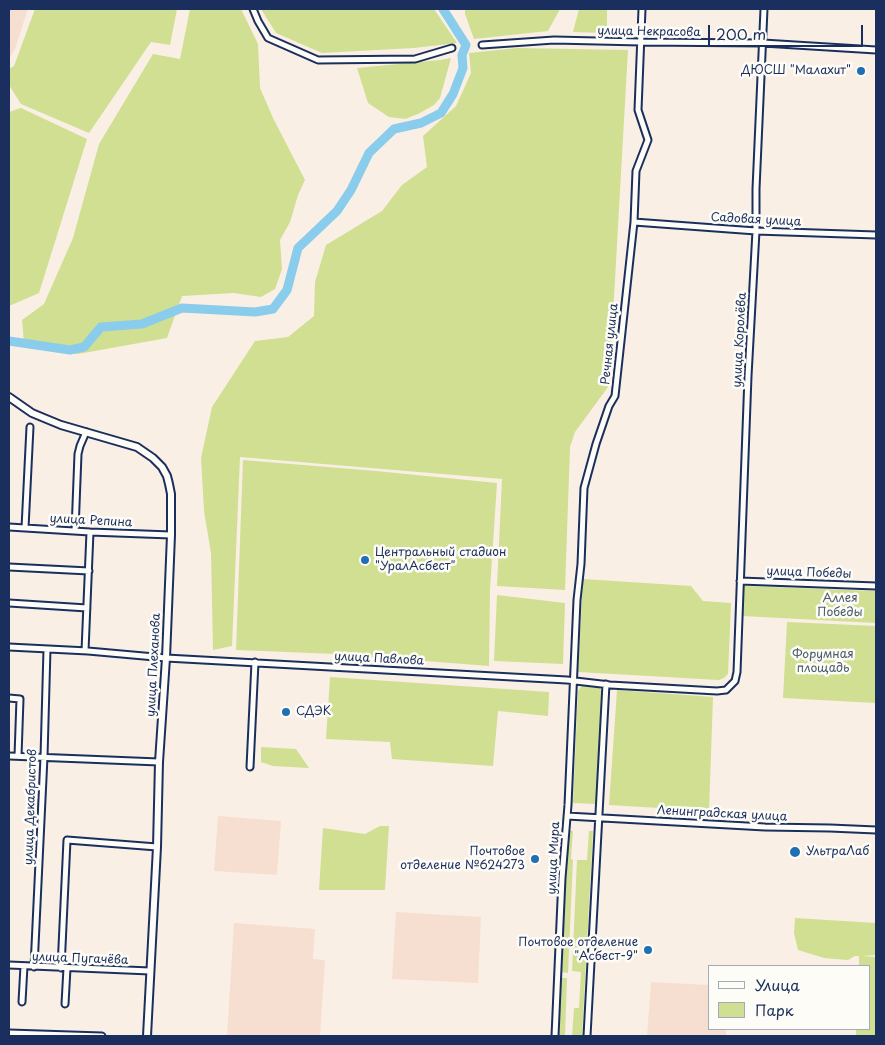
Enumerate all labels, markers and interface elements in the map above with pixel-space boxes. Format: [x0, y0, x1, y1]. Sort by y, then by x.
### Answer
scale bar [710, 15, 865, 47]
text: 200 m [716, 22, 766, 45]
street label: улица Некрасова [597, 24, 701, 40]
place label: ДЮСШ "Малахит" [741, 64, 851, 78]
marker: ДЮСШ "Малахит" [855, 65, 867, 77]
street label: Садовая улица [710, 210, 802, 230]
street label: улица Королёва [730, 292, 750, 388]
street label: Речная улица [599, 303, 621, 385]
street label: улица Репина [49, 512, 133, 530]
place label: Центральный стадион "УралАсбест" [375, 546, 506, 574]
marker: Центральный стадион "УралАсбест" [359, 554, 371, 566]
street label: улица Победы [766, 564, 852, 582]
park label: Аллея Победы [817, 592, 863, 620]
street label: улица Плеханова [144, 613, 164, 717]
park label: Форумная площадь [792, 648, 854, 676]
street label: улица Павлова [334, 649, 424, 669]
place label: СДЭК [296, 705, 331, 719]
marker: СДЭК [280, 706, 292, 718]
street label: улица Декабристов [22, 749, 40, 865]
street label: Ленинградская улица [656, 803, 788, 825]
street label: улица Мира [545, 821, 563, 895]
place label: Почтовое отделение №624273 [400, 845, 525, 873]
marker: УльтраЛаб [788, 845, 802, 859]
place label: УльтраЛаб [806, 845, 869, 859]
marker: Почтовое отделение №624273 [529, 853, 541, 865]
place label: Почтовое отделение "Асбест-9" [518, 936, 638, 964]
marker: Почтовое отделение "Асбест-9" [642, 944, 654, 956]
street label: улица Пугачёва [32, 950, 128, 968]
legend [708, 965, 870, 1030]
text: Улица [755, 973, 800, 996]
text: Парк [755, 998, 794, 1021]

